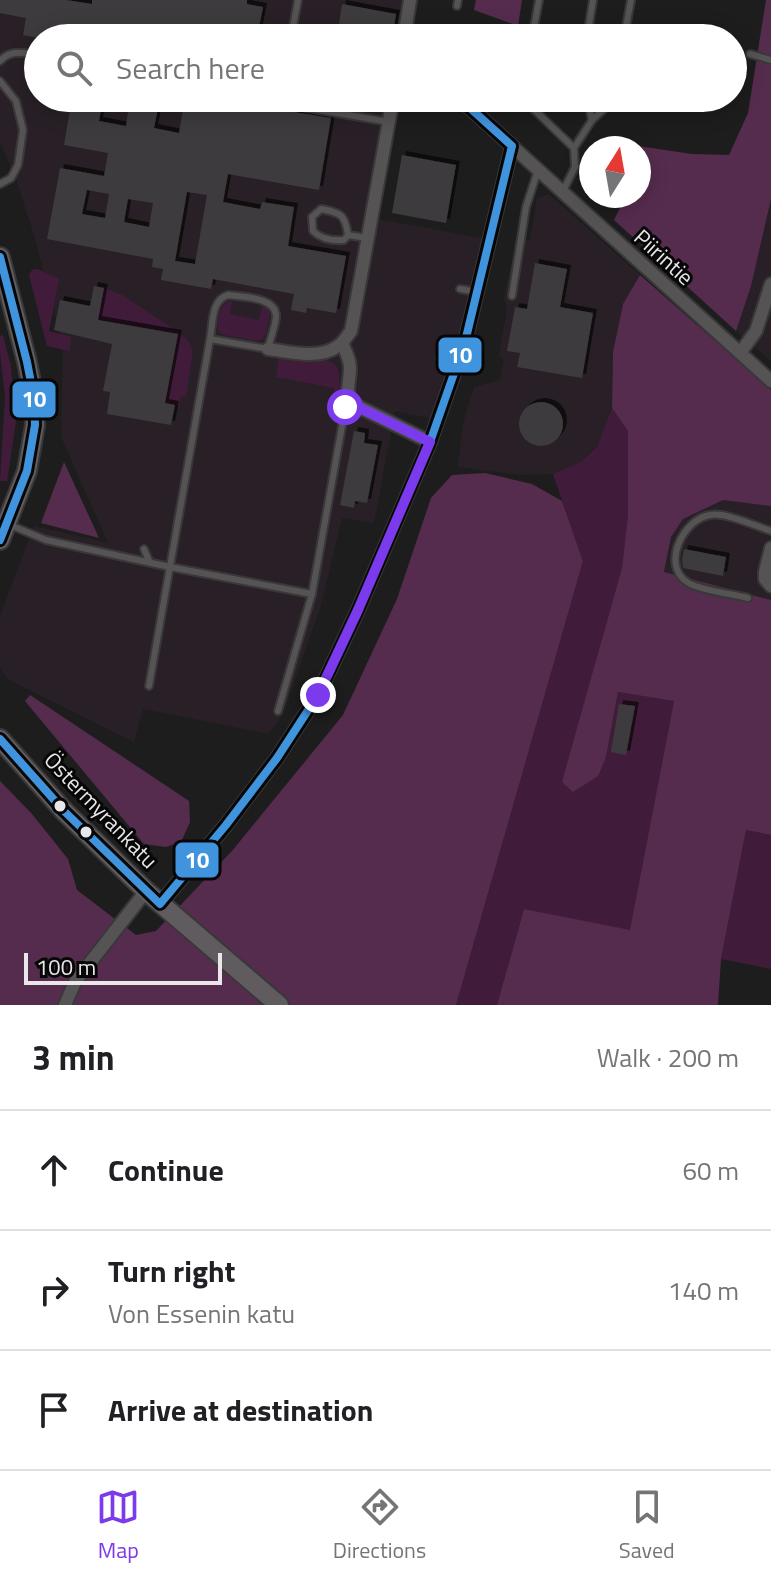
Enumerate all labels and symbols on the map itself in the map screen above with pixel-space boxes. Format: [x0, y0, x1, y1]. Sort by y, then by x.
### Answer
north arrow [579, 136, 651, 208]
street label: Piirintie [626, 221, 702, 293]
line badge: 10 [437, 336, 483, 374]
text: 10 [448, 338, 472, 372]
line badge: 10 [11, 380, 57, 419]
text: 10 [22, 382, 46, 416]
route start [327, 389, 363, 425]
route end [300, 677, 336, 713]
street label: Östermyrankatu [36, 744, 166, 876]
unlabelled marker [52, 798, 68, 814]
unlabelled marker [78, 824, 94, 840]
line badge: 10 [174, 841, 220, 879]
text: 10 [185, 843, 209, 877]
scale bar [24, 949, 222, 985]

